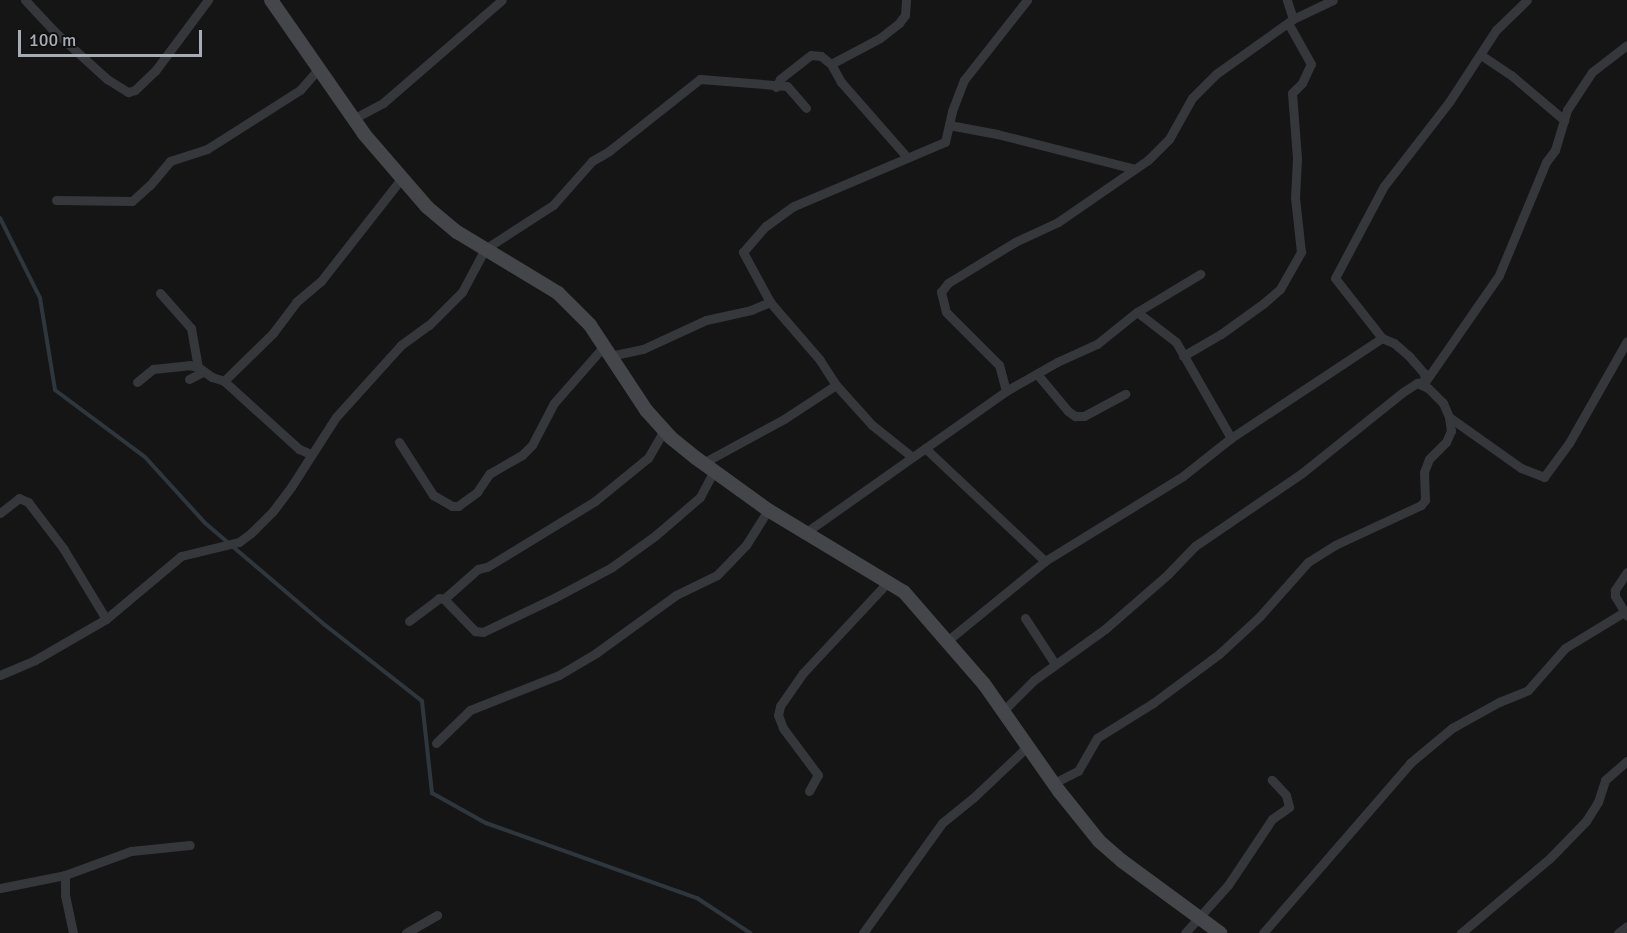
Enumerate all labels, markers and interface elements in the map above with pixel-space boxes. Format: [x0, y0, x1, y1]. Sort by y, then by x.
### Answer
scale bar [21, 18, 206, 56]
text: 100 m [29, 29, 76, 51]

